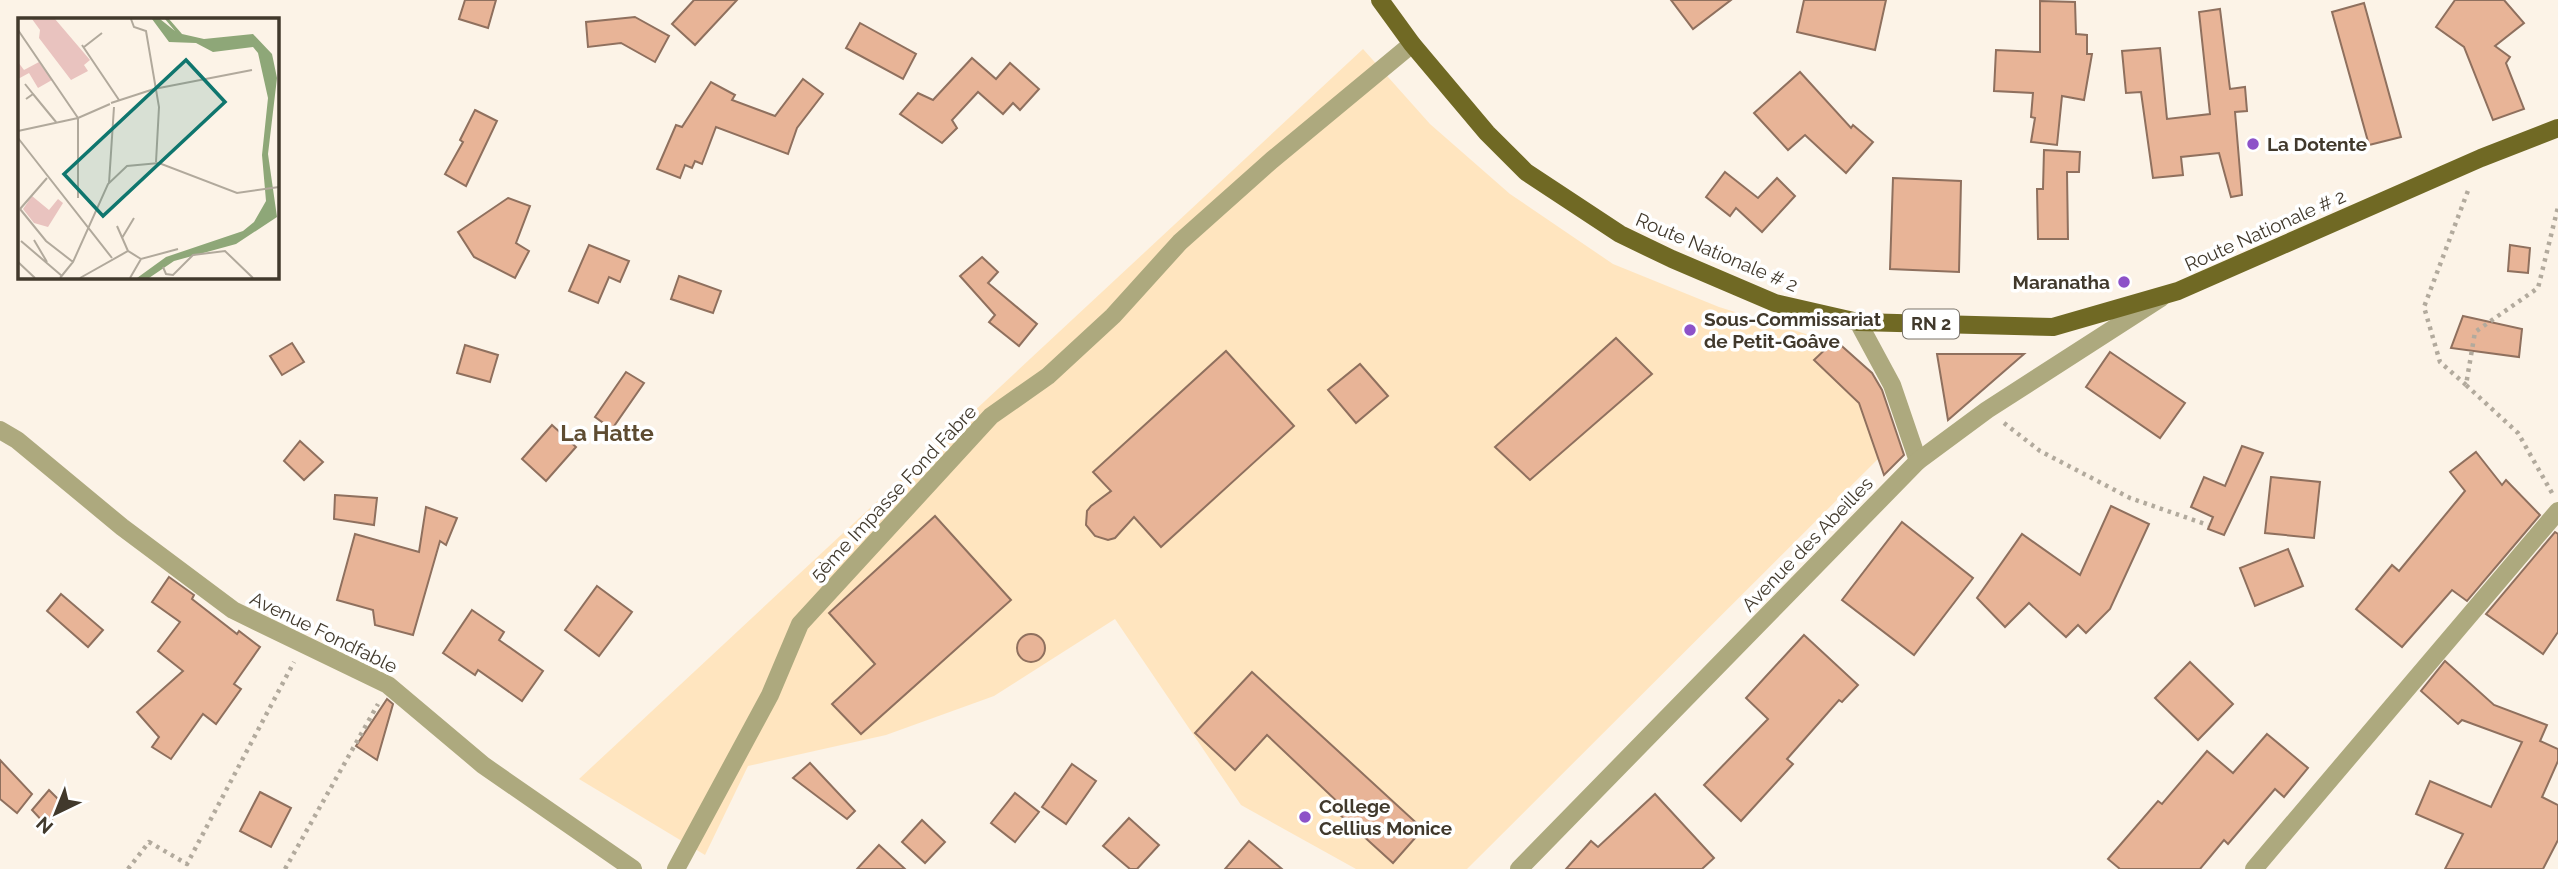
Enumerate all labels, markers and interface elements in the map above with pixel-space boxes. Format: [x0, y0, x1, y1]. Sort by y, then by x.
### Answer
inset map [18, 18, 278, 278]
place label: La Dotente [2267, 133, 2367, 155]
marker: La Dotente [2245, 136, 2261, 152]
street label: Route Nationale # 2 [2181, 185, 2349, 275]
street label: Route Nationale # 2 [1633, 208, 1801, 296]
place label: Maranatha [2013, 271, 2110, 293]
marker: Maranatha [2116, 274, 2132, 290]
place label: Sous-Commissariat de Petit-Goâve [1704, 308, 1882, 352]
road number: RN 2 [1903, 310, 1959, 338]
marker: Sous-Commissariat de Petit-Goâve [1682, 322, 1698, 338]
street label: 5ème Impasse Fond Fabre [806, 400, 980, 586]
district label: La Hatte [560, 419, 654, 446]
street label: Avenue des Abeilles [1737, 472, 1877, 616]
street label: Avenue Fondfable [247, 587, 401, 677]
north arrow [21, 778, 91, 848]
place label: College Cellius Monice [1319, 795, 1452, 839]
marker: College Cellius Monice [1297, 809, 1313, 825]
text: N [32, 812, 57, 838]

